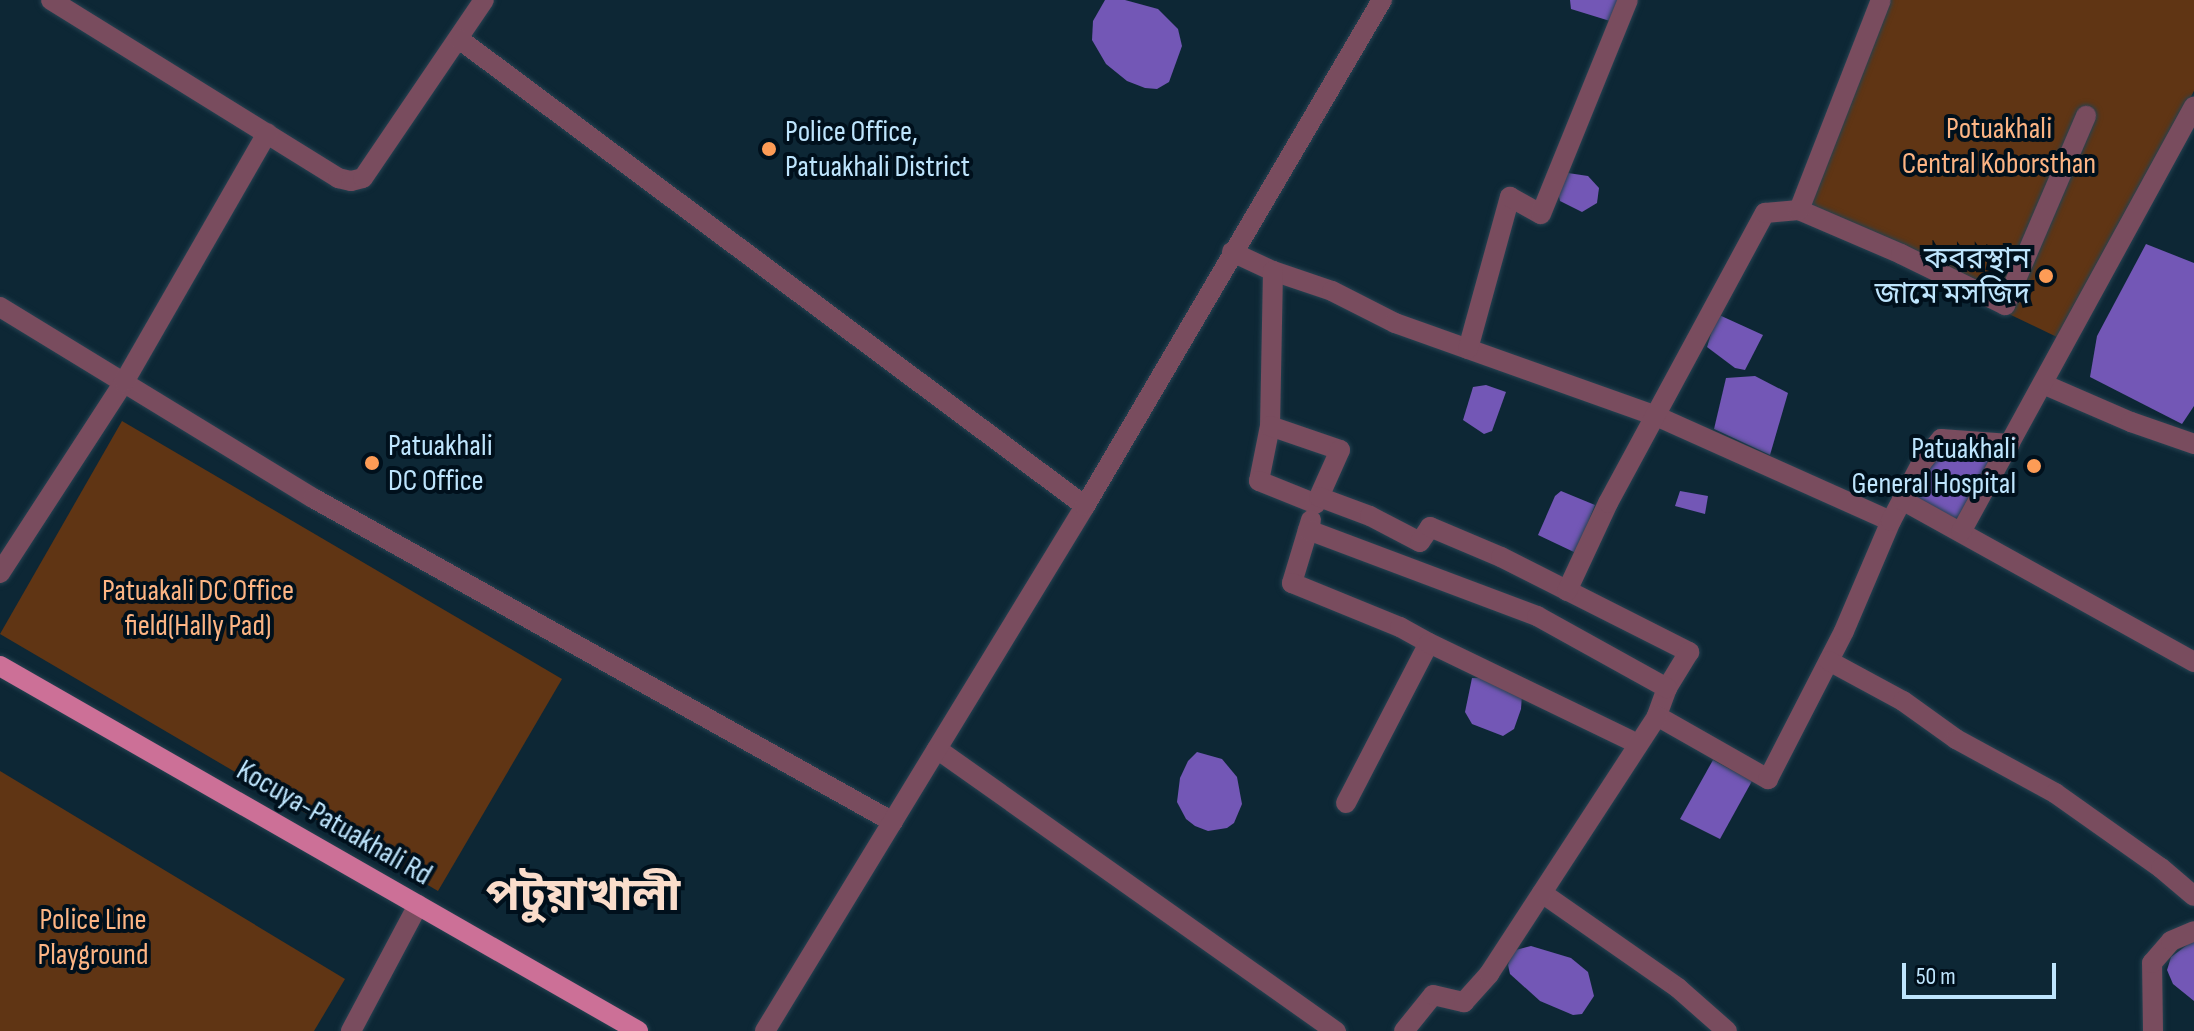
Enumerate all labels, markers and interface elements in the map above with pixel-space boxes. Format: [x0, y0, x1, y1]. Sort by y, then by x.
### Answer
park label: Potuakhali Central Koborsthan [1902, 111, 2096, 182]
place label: Police Office, Patuakhali District [785, 114, 970, 184]
marker: Police Office, Patuakhali District [760, 140, 778, 158]
place label: কবরস্থান জামে মসজিদ [1875, 241, 2030, 312]
marker: কবরস্থান জামে মসজিদ [2037, 267, 2055, 285]
place label: Patuakhali DC Office [388, 428, 493, 498]
place label: Patuakhali General Hospital [1851, 431, 2016, 502]
marker: Patuakhali DC Office [363, 454, 381, 472]
marker: Patuakhali General Hospital [2023, 455, 2045, 477]
park label: Patuakali DC Office field(Hally Pad) [102, 573, 294, 644]
street label: Kocuya-Patuakhali Rd [230, 753, 438, 893]
district label: পটুয়াখালী [486, 869, 680, 925]
park label: Police Line Playground [38, 902, 148, 972]
scale bar [1906, 947, 2060, 997]
text: 50 m [1916, 962, 1956, 991]

